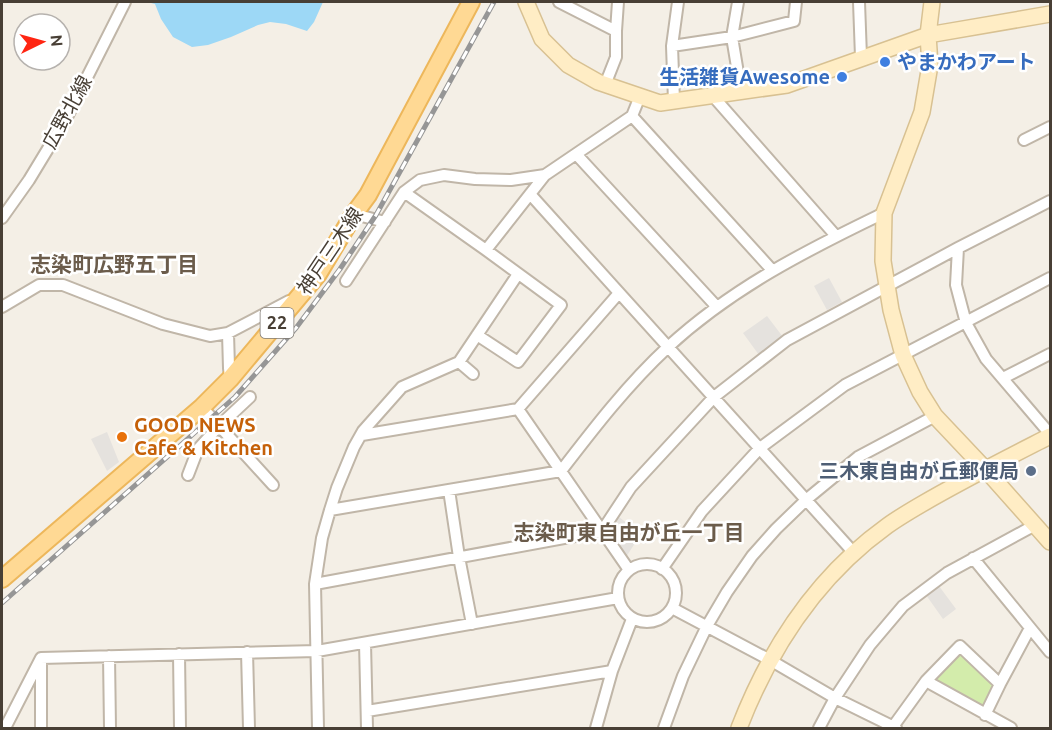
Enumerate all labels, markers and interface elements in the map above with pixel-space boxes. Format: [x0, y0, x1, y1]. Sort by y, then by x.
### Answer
north arrow [12, 12, 72, 72]
text: N [47, 34, 66, 47]
place label: やまかわアート [897, 50, 1036, 73]
marker: やまかわアート [878, 55, 892, 69]
place label: 生活雑貨Awesome [659, 65, 830, 88]
marker: 生活雑貨Awesome [835, 70, 849, 84]
street label: 広野北線 [37, 71, 96, 152]
street label: 神戸三木線 [292, 203, 367, 299]
district label: 志染町広野五丁目 [30, 252, 198, 276]
road number: 22 [260, 308, 294, 338]
place label: GOOD NEWS Cafe & Kitchen [134, 413, 273, 459]
marker: GOOD NEWS Cafe & Kitchen [115, 430, 129, 444]
place label: 三木東自由が丘郵便局 [819, 459, 1019, 482]
marker: 三木東自由が丘郵便局 [1024, 464, 1038, 478]
district label: 志染町東自由が丘一丁目 [514, 520, 745, 544]

